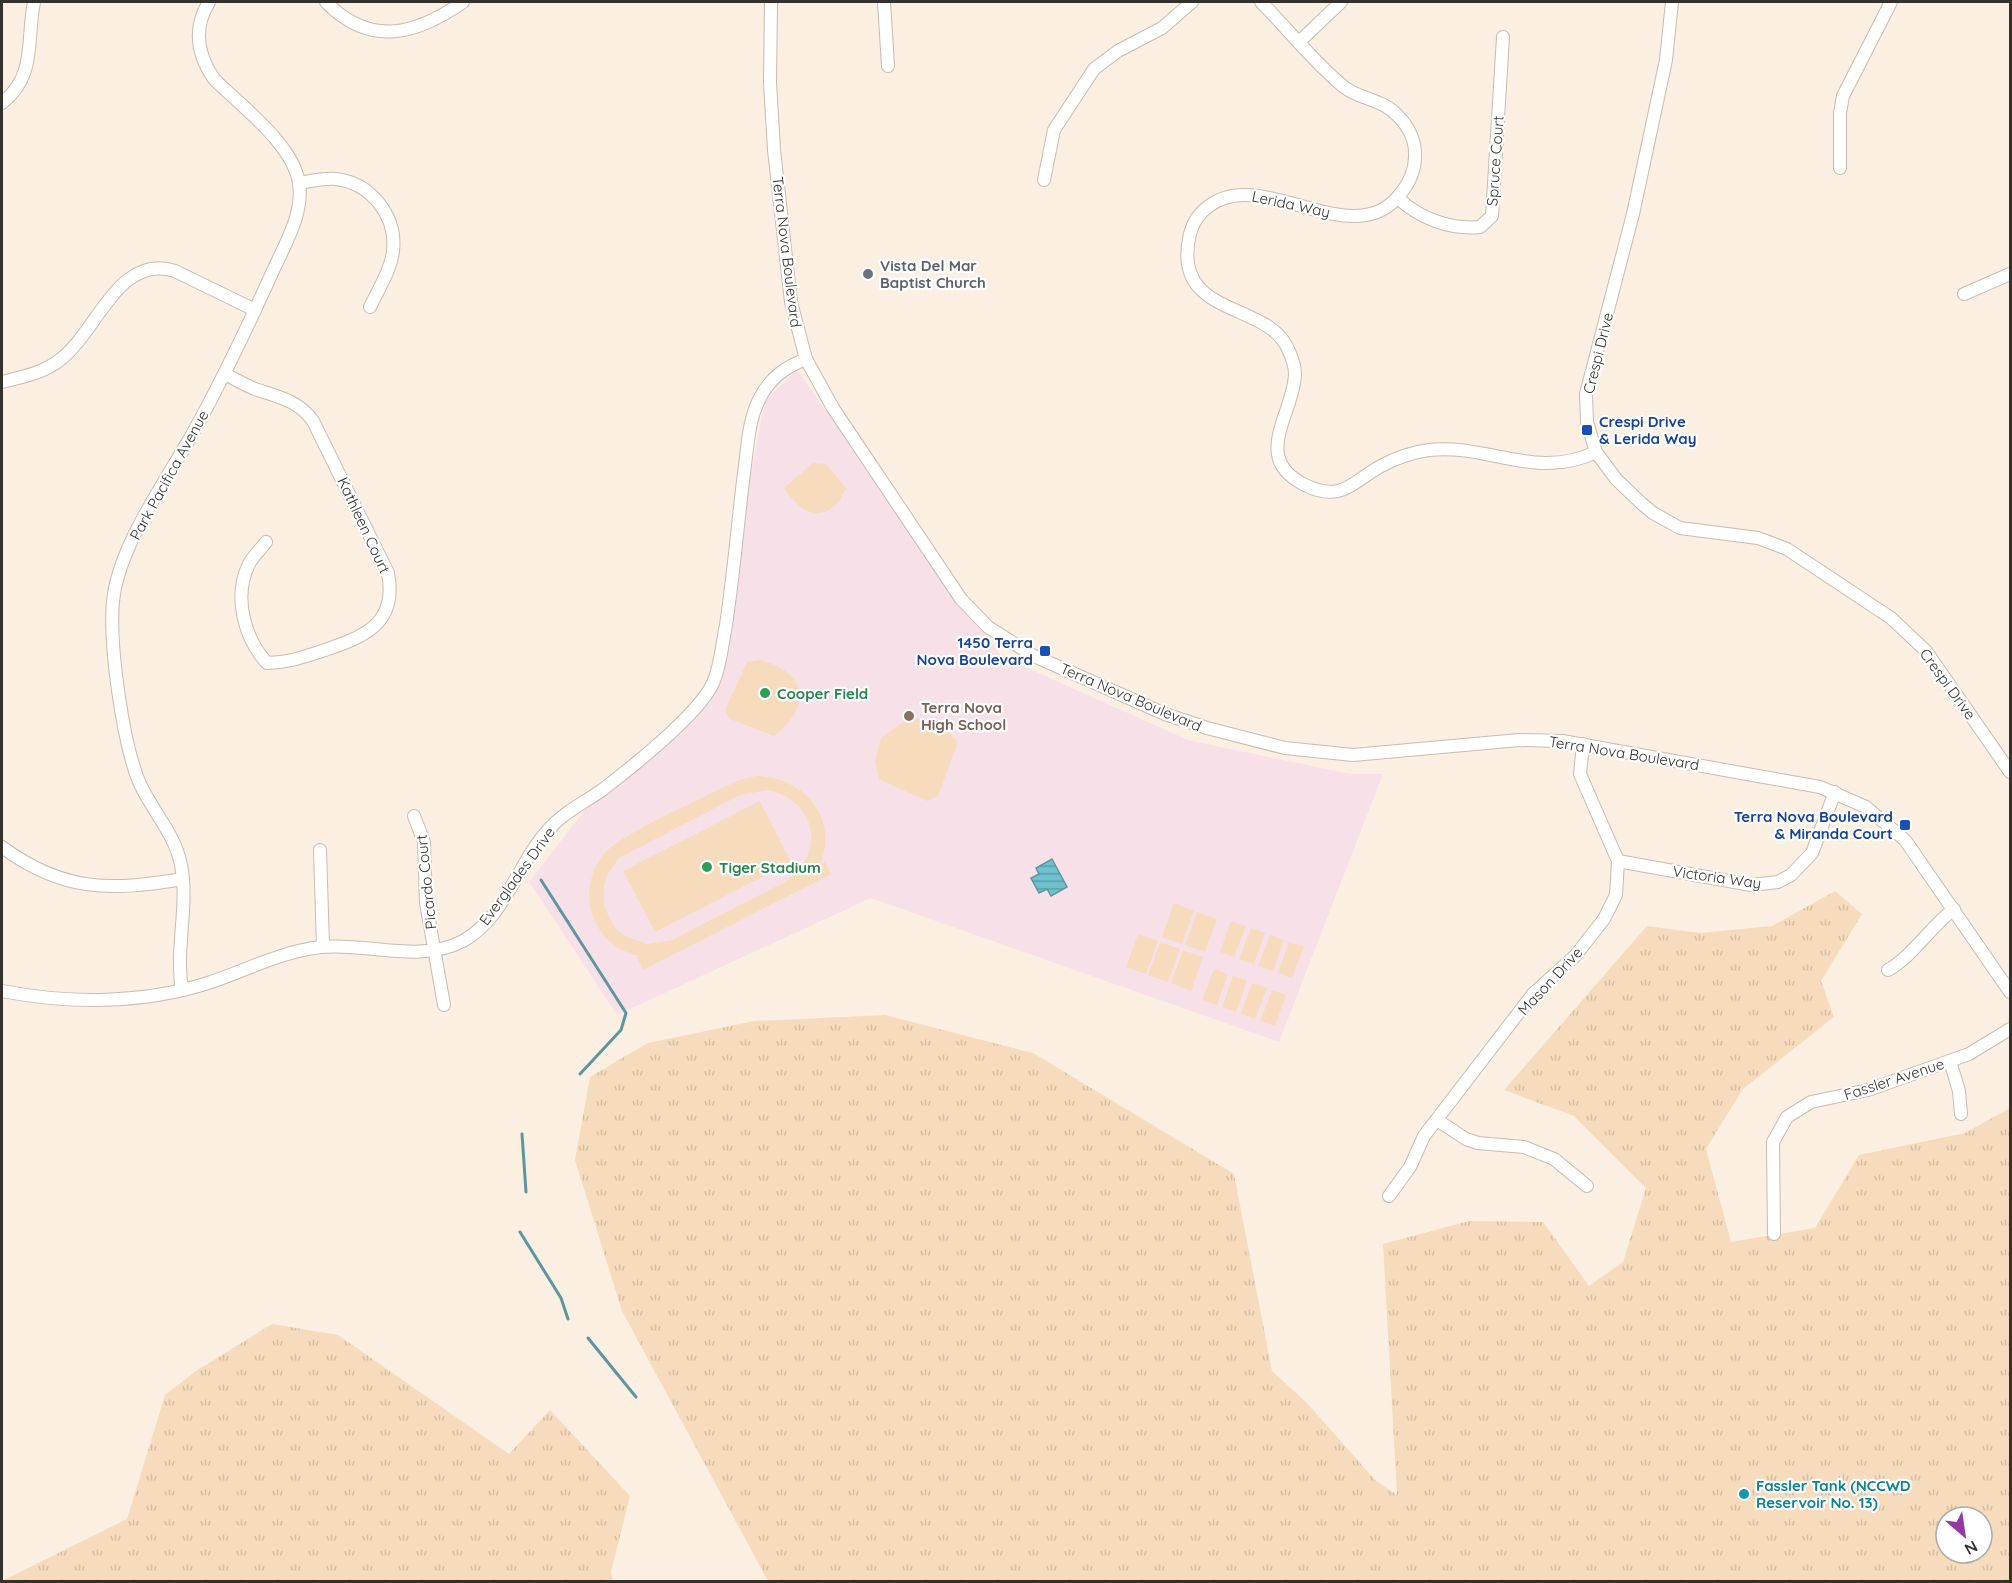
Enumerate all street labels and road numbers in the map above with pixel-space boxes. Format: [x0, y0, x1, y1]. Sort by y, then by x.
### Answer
street label: Spruce Court [1482, 115, 1508, 207]
street label: Terra Nova Boulevard [768, 175, 806, 329]
street label: Lerida Way [1250, 186, 1332, 222]
street label: Crespi Drive [1579, 310, 1617, 396]
street label: Park Pacifica Avenue [125, 407, 213, 543]
street label: Kathleen Court [333, 474, 395, 576]
street label: Crespi Drive [1916, 645, 1980, 723]
street label: Terra Nova Boulevard [1057, 659, 1205, 735]
street label: Terra Nova Boulevard [1548, 732, 1700, 774]
street label: Everglades Drive [475, 823, 559, 929]
street label: Picardo Court [412, 834, 440, 930]
street label: Victoria Way [1672, 861, 1762, 893]
street label: Mason Drive [1514, 943, 1586, 1019]
street label: Fassler Avenue [1841, 1054, 1947, 1104]

